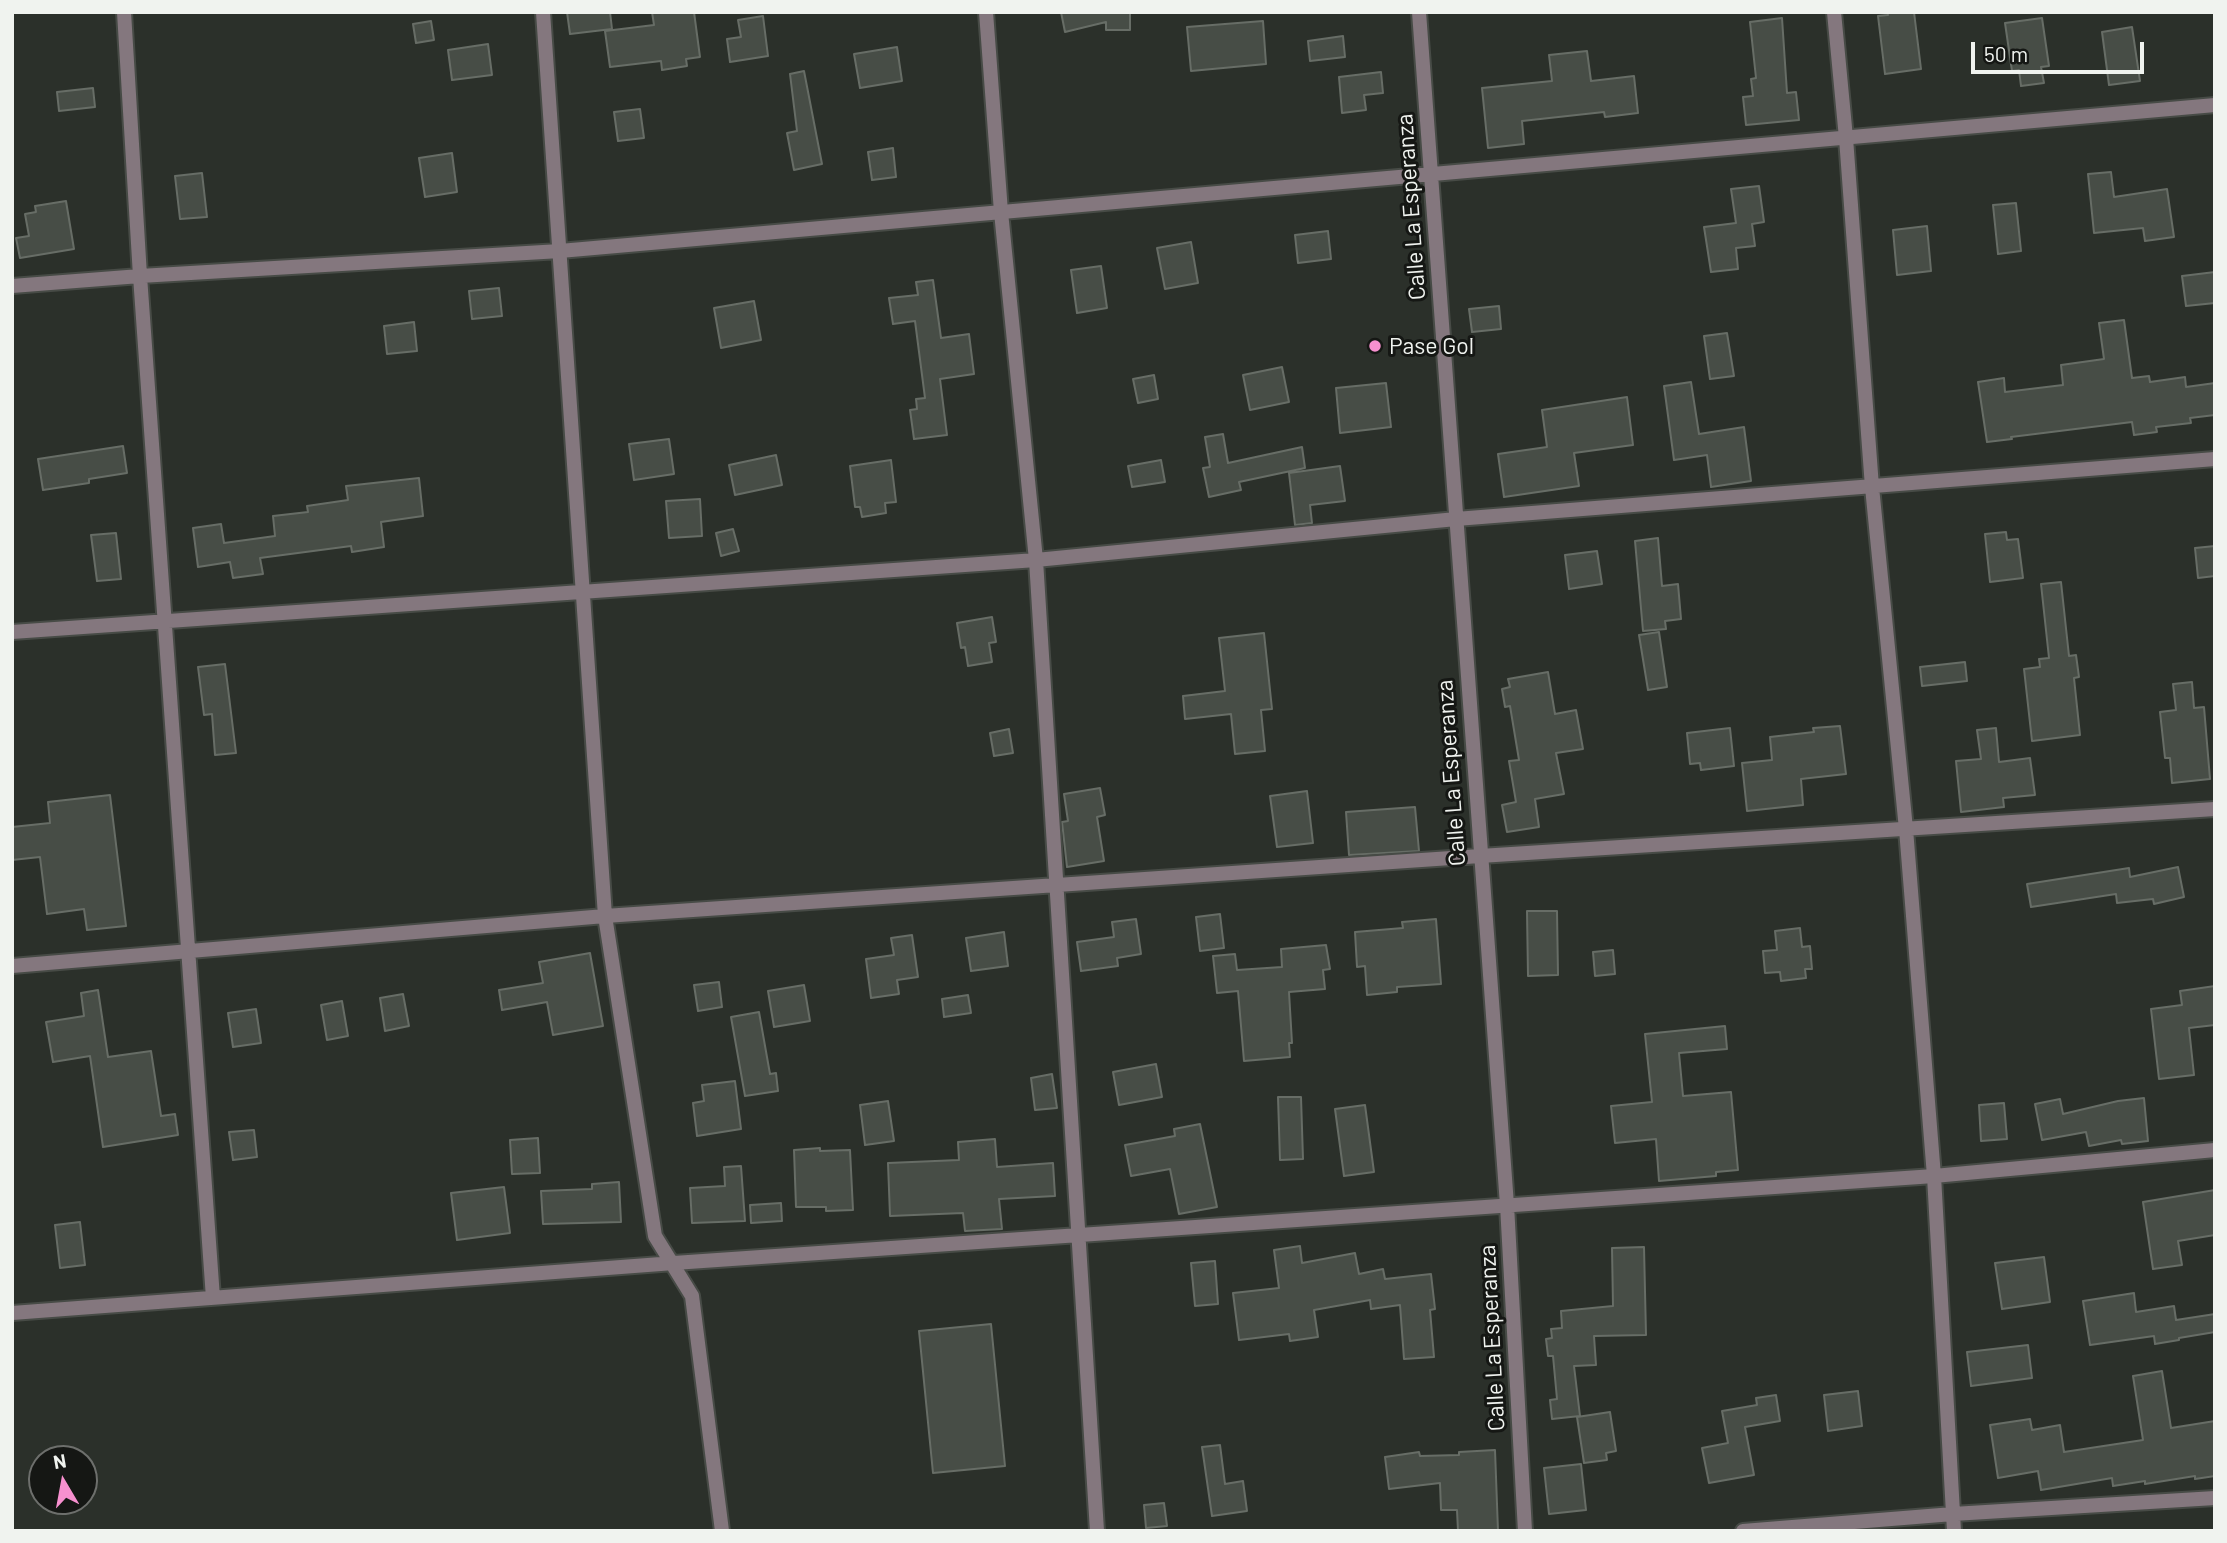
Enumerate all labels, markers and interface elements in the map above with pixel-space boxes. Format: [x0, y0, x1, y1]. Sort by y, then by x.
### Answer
scale bar [1975, 28, 2148, 72]
text: 50 m [1984, 41, 2028, 66]
street label: Calle La Esperanza [1391, 113, 1431, 301]
place label: Pase Gol [1389, 332, 1474, 360]
marker: Pase Gol [1367, 338, 1383, 354]
street label: Calle La Esperanza [1431, 679, 1471, 867]
street label: Calle La Esperanza [1473, 1244, 1511, 1432]
north arrow [28, 1445, 98, 1515]
text: N [51, 1448, 68, 1473]

